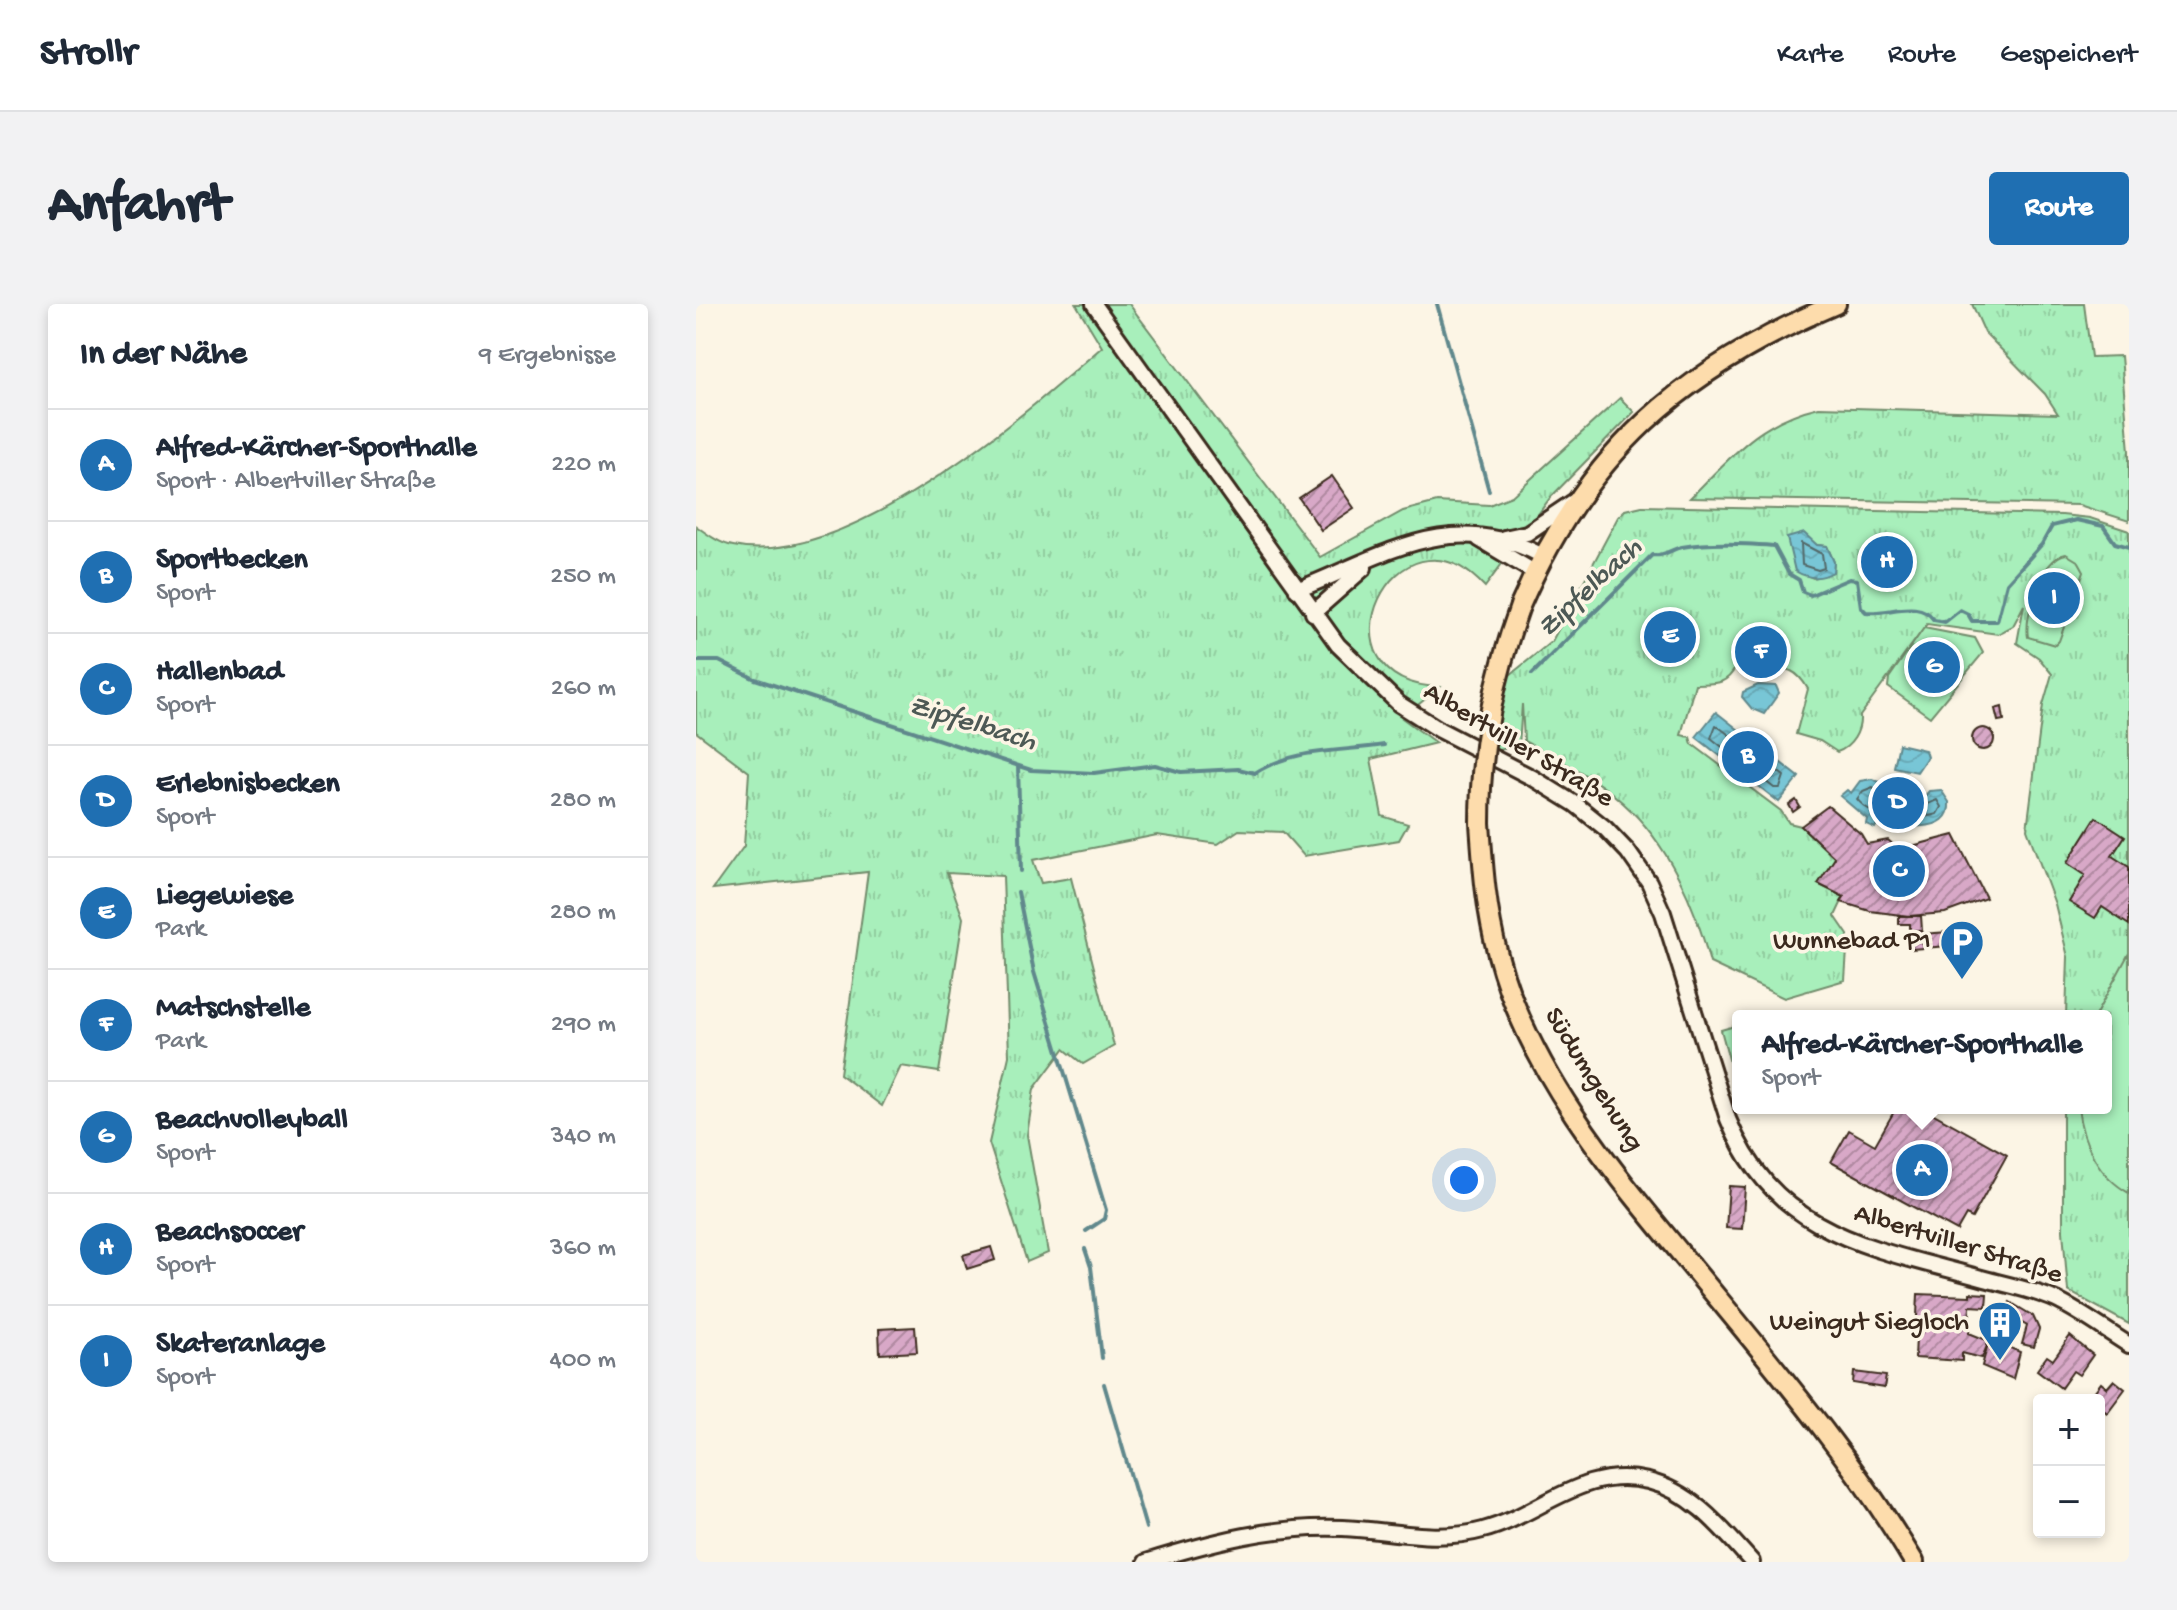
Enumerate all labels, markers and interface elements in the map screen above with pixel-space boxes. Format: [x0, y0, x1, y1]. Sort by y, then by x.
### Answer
text: Strollr [40, 33, 137, 77]
text: Karte [1777, 39, 1844, 72]
text: Route [1888, 39, 1956, 72]
text: Gespeichert [2000, 39, 2137, 72]
button: Route [1989, 172, 2129, 245]
text: Anfahrt [48, 175, 229, 241]
text: In der Nähe [80, 336, 247, 376]
text: 9 Ergebnisse [479, 341, 616, 372]
text: Alfred-Kärcher-Sporthalle [156, 432, 477, 467]
text: A [98, 450, 114, 481]
text: 220 m [551, 450, 616, 481]
text: Sport · Albertviller Straße [156, 467, 436, 498]
water label: Zipfelbach [1531, 531, 1651, 646]
pin: H [1861, 532, 1913, 592]
text: Sportbecken [156, 544, 308, 579]
text: B [99, 562, 113, 593]
text: 250 m [550, 562, 616, 593]
pin: I [2028, 568, 2080, 628]
text: Sport [156, 579, 214, 610]
pin: E [1644, 607, 1696, 667]
pin: F [1735, 622, 1787, 682]
pin: G [1908, 637, 1960, 697]
text: Hallenbad [156, 656, 283, 691]
text: C [99, 674, 113, 705]
text: 260 m [551, 674, 616, 705]
street label: Albertviller Straße [1417, 676, 1620, 816]
water label: Zipfelbach [904, 689, 1040, 761]
text: Sport [156, 691, 214, 722]
pin: B [1722, 727, 1774, 787]
text: Erlebnisbecken [156, 768, 340, 803]
pin: D [1872, 773, 1924, 833]
text: D [98, 786, 114, 817]
text: 280 m [550, 786, 616, 817]
text: Sport [156, 803, 214, 834]
pin: C [1873, 841, 1925, 901]
text: Liegewiese [156, 880, 293, 915]
text: E [98, 898, 114, 929]
text: 280 m [550, 898, 616, 929]
text: Park [156, 915, 206, 946]
parking icon: Wunnebad P1 [1938, 918, 1986, 981]
place label: Wunnebad P1 [1773, 926, 1931, 959]
text: Matschstelle [156, 992, 311, 1027]
street label: Südumgehung [1536, 1002, 1650, 1158]
text: F [99, 1010, 113, 1041]
text: 290 m [551, 1010, 616, 1041]
popup [1732, 1010, 2112, 1114]
text: Park [156, 1027, 206, 1058]
text: Alfred-Kärcher-Sporthalle [1762, 1029, 2082, 1064]
text: Sport [1762, 1064, 1820, 1095]
text: Beachvolleyball [156, 1104, 348, 1139]
text: G [98, 1122, 114, 1153]
text: 340 m [551, 1122, 616, 1153]
text: Sport [156, 1139, 214, 1170]
pin: A [1896, 1140, 1948, 1200]
your location [1444, 1160, 1484, 1200]
street label: Albertviller Straße [1850, 1198, 2067, 1293]
text: Beachsoccer [156, 1216, 303, 1251]
text: H [99, 1234, 113, 1265]
text: 360 m [550, 1234, 616, 1265]
text: Sport [156, 1251, 214, 1282]
building icon: Weingut Siegloch [1976, 1299, 2024, 1362]
place label: Weingut Siegloch [1770, 1307, 1969, 1340]
text: Skateranlage [156, 1328, 325, 1363]
text: I [103, 1346, 109, 1377]
text: 400 m [550, 1346, 616, 1377]
text: Sport [156, 1363, 214, 1394]
map controls [2033, 1394, 2105, 1538]
button: + [2033, 1394, 2105, 1466]
button: − [2033, 1466, 2105, 1538]

